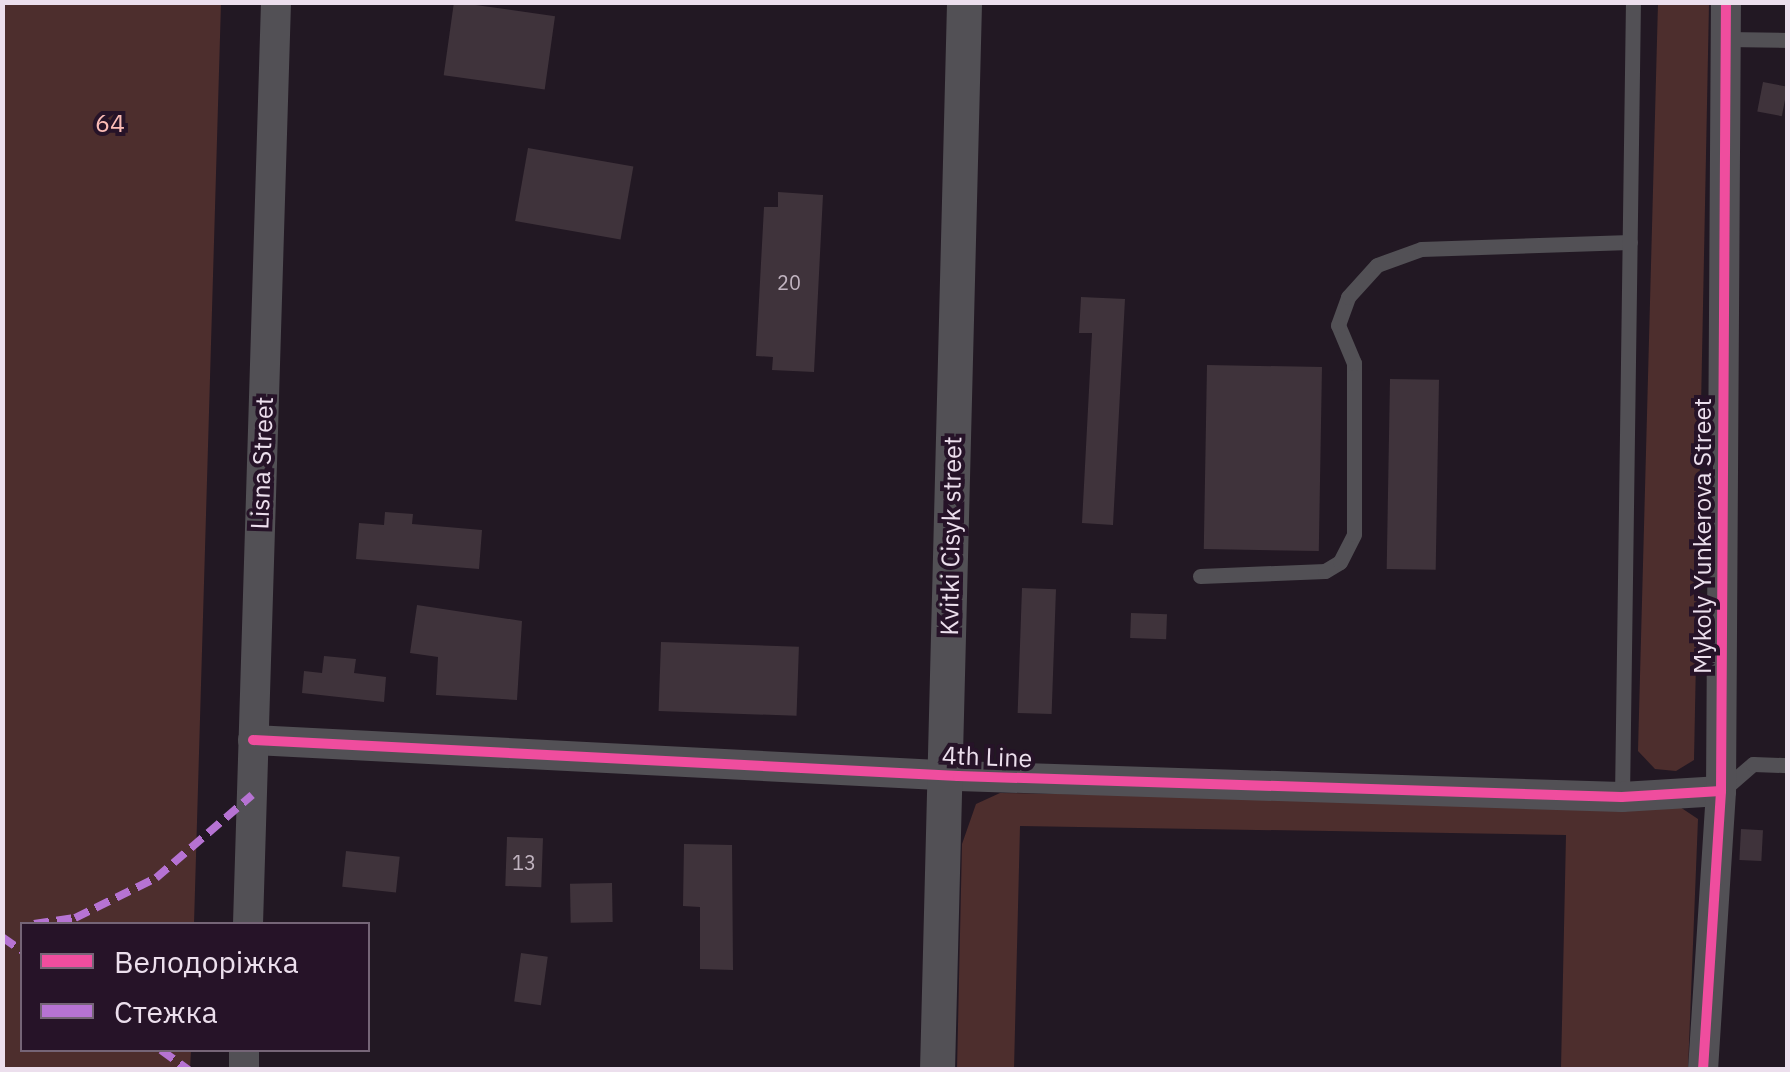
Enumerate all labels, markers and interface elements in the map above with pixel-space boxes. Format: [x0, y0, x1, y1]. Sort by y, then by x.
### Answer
park label: 64 [95, 108, 125, 138]
house number: 20 [777, 270, 801, 294]
street label: Lisna Street [245, 396, 279, 530]
street label: Mykoly Yunkerova Street [1687, 398, 1717, 674]
street label: Kvitki Cisyk street [934, 436, 968, 636]
street label: 4th Line [941, 740, 1033, 774]
house number: 13 [512, 850, 536, 874]
legend [20, 922, 370, 1052]
text: Велодоріжка [114, 942, 299, 981]
text: Стежка [114, 992, 218, 1031]

